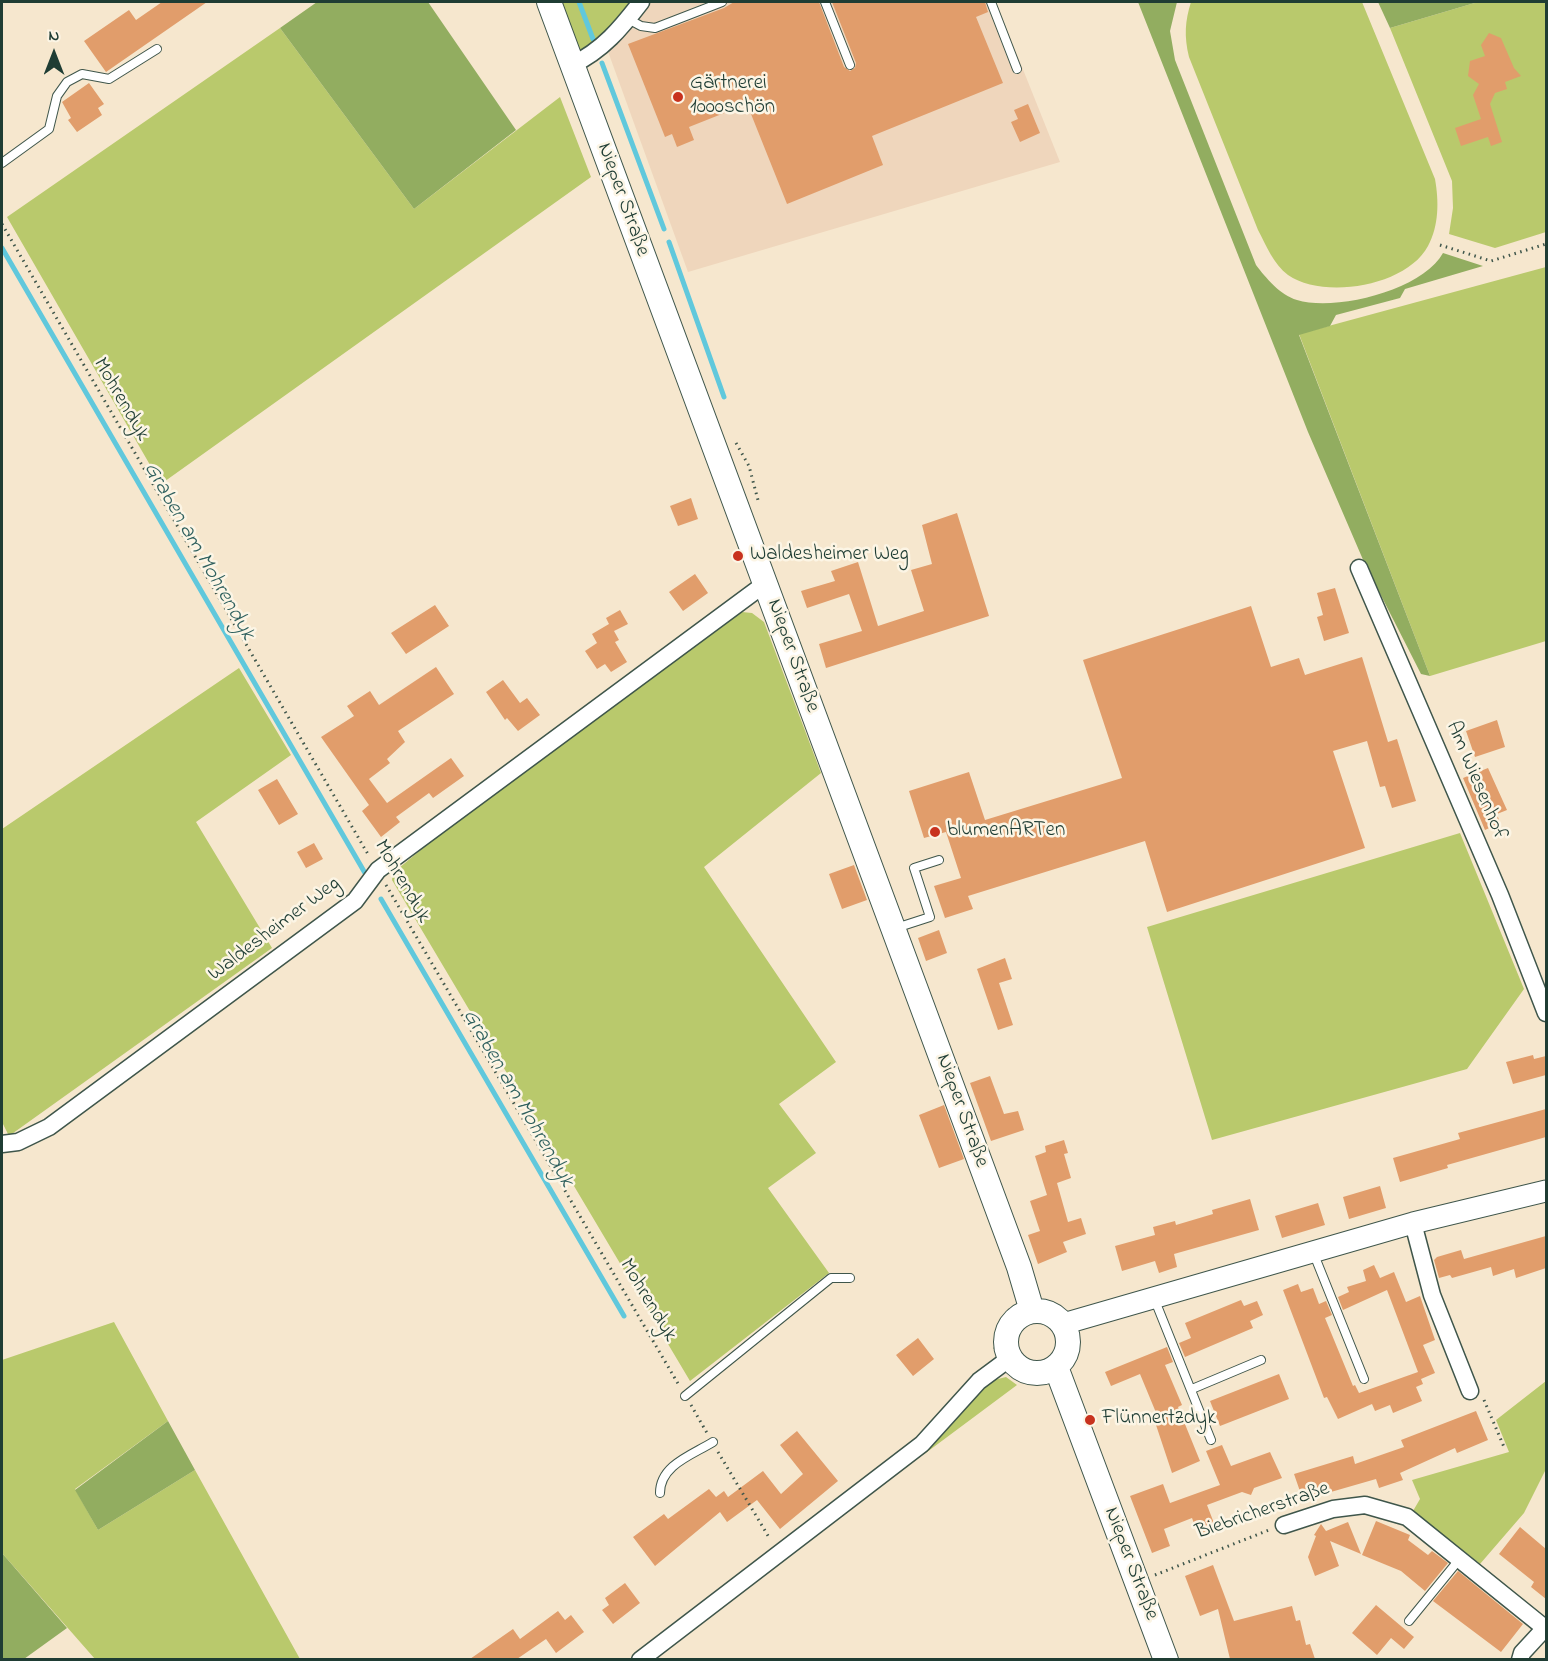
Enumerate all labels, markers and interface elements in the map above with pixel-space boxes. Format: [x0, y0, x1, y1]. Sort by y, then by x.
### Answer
north arrow [24, 24, 84, 84]
text: N [49, 24, 59, 48]
place label: Gärtnerei 1000schön [690, 72, 775, 122]
marker: Gärtnerei 1000schön [671, 90, 685, 104]
street label: Nieper Straße [590, 140, 654, 260]
street label: Mohrendyk [86, 354, 154, 446]
water label: Graben am Mohrendyk [136, 458, 260, 646]
place label: Waldesheimer Weg [750, 543, 909, 569]
marker: Waldesheimer Weg [731, 549, 745, 563]
street label: Nieper Straße [760, 596, 824, 716]
street label: Am Wiesenhof [1439, 718, 1511, 844]
place label: blumenARTen [947, 819, 1065, 845]
marker: blumenARTen [928, 825, 942, 839]
street label: Mohrendyk [367, 836, 435, 928]
street label: Waldesheimer Weg [204, 872, 346, 988]
water label: Graben am Mohrendyk [455, 1005, 579, 1193]
street label: Nieper Straße [929, 1051, 993, 1171]
street label: Mohrendyk [613, 1255, 681, 1347]
place label: Flünnertzdyk [1102, 1407, 1216, 1433]
marker: Flünnertzdyk [1083, 1413, 1097, 1427]
street label: Biebricherstraße [1193, 1477, 1333, 1547]
street label: Nieper Straße [1097, 1504, 1163, 1624]

